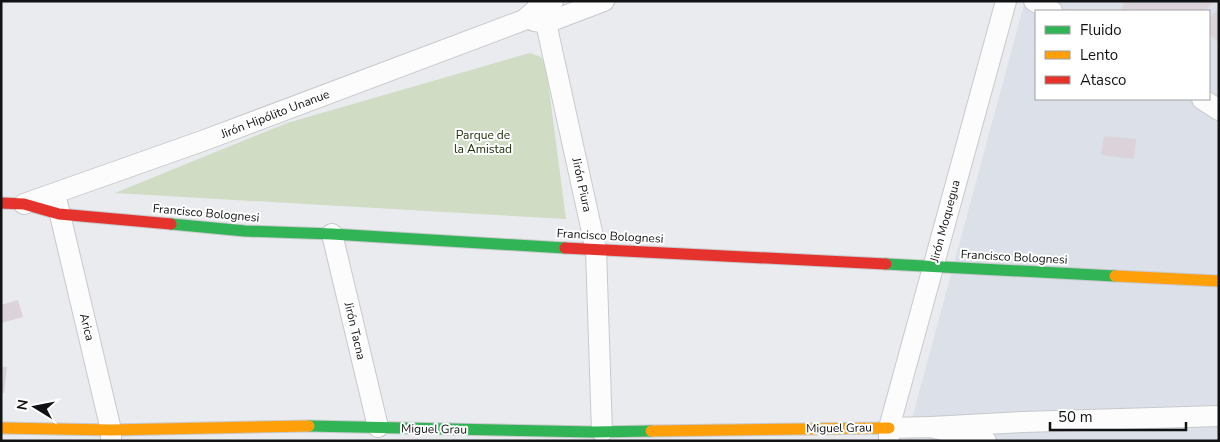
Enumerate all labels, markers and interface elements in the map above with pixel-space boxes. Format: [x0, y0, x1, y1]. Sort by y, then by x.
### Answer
legend [1035, 10, 1210, 100]
text: Fluido [1080, 20, 1122, 40]
text: Lento [1080, 45, 1118, 65]
text: Atasco [1080, 70, 1126, 90]
street label: Jirón Hipólito Unanue [217, 86, 332, 142]
park label: Parque de la Amistad [454, 127, 512, 157]
street label: Jirón Piura [568, 155, 596, 214]
street label: Jirón Moquegua [926, 178, 964, 265]
street label: Francisco Bolognesi [152, 200, 260, 226]
street label: Francisco Bolognesi [556, 225, 664, 247]
street label: Francisco Bolognesi [960, 246, 1068, 268]
street label: Jirón Tacna [340, 300, 369, 361]
street label: Arica [76, 312, 98, 342]
north arrow [10, 382, 60, 432]
text: N [12, 398, 33, 412]
scale bar [1050, 400, 1186, 432]
text: 50 m [1058, 407, 1093, 427]
street label: Miguel Grau [806, 419, 872, 437]
street label: Miguel Grau [401, 420, 467, 438]

